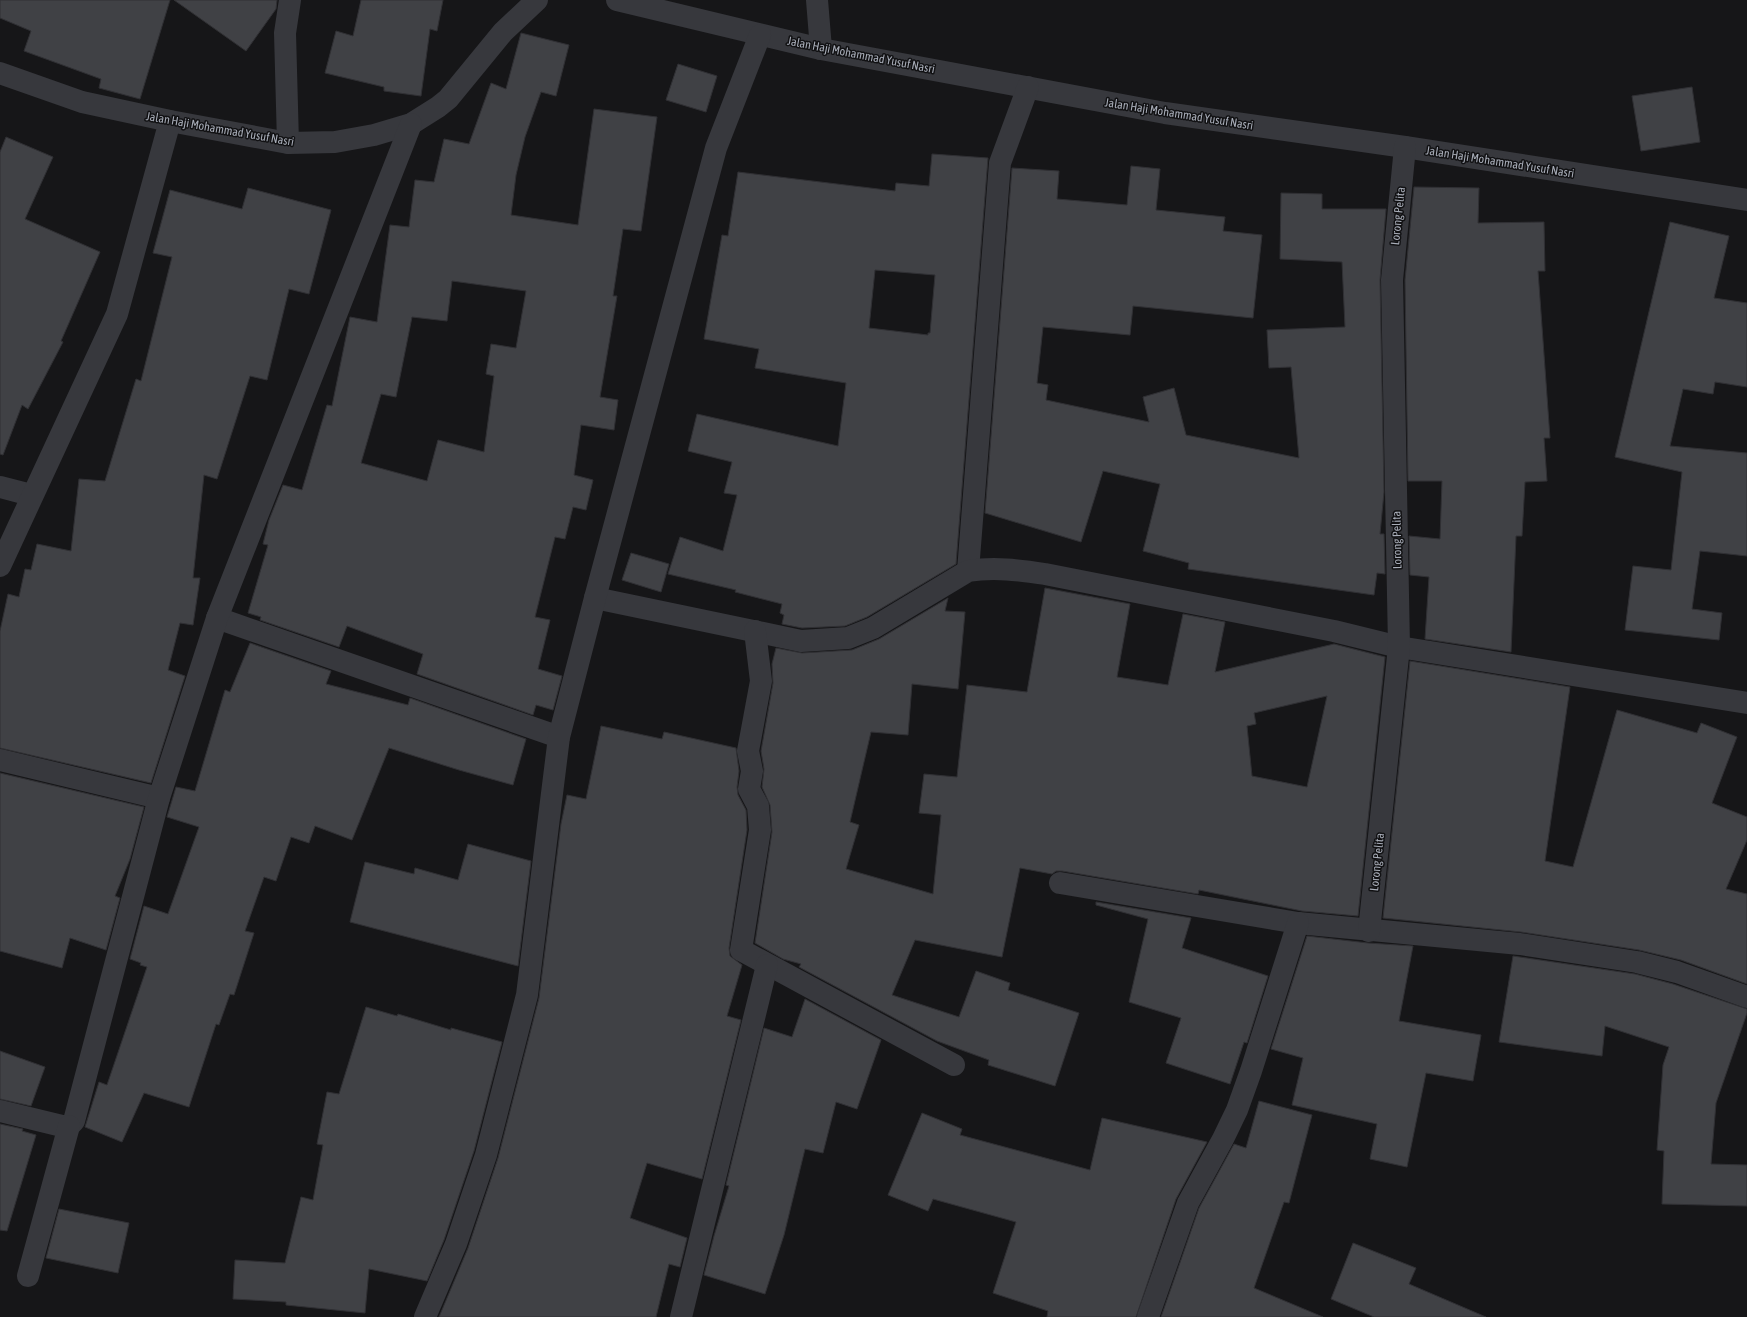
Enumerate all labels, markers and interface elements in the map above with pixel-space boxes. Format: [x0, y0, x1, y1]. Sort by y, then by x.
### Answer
street label: Jalan Haji Mohammad Yusuf Nasri [786, 34, 936, 76]
street label: Jalan Haji Mohammad Yusuf Nasri [1104, 95, 1254, 133]
street label: Jalan Haji Mohammad Yusuf Nasri [145, 109, 295, 149]
street label: Jalan Haji Mohammad Yusuf Nasri [1425, 143, 1575, 181]
street label: Lorong Pelita [1388, 186, 1408, 246]
street label: Lorong Pelita [1389, 511, 1405, 569]
street label: Lorong Pelita [1367, 832, 1387, 892]

